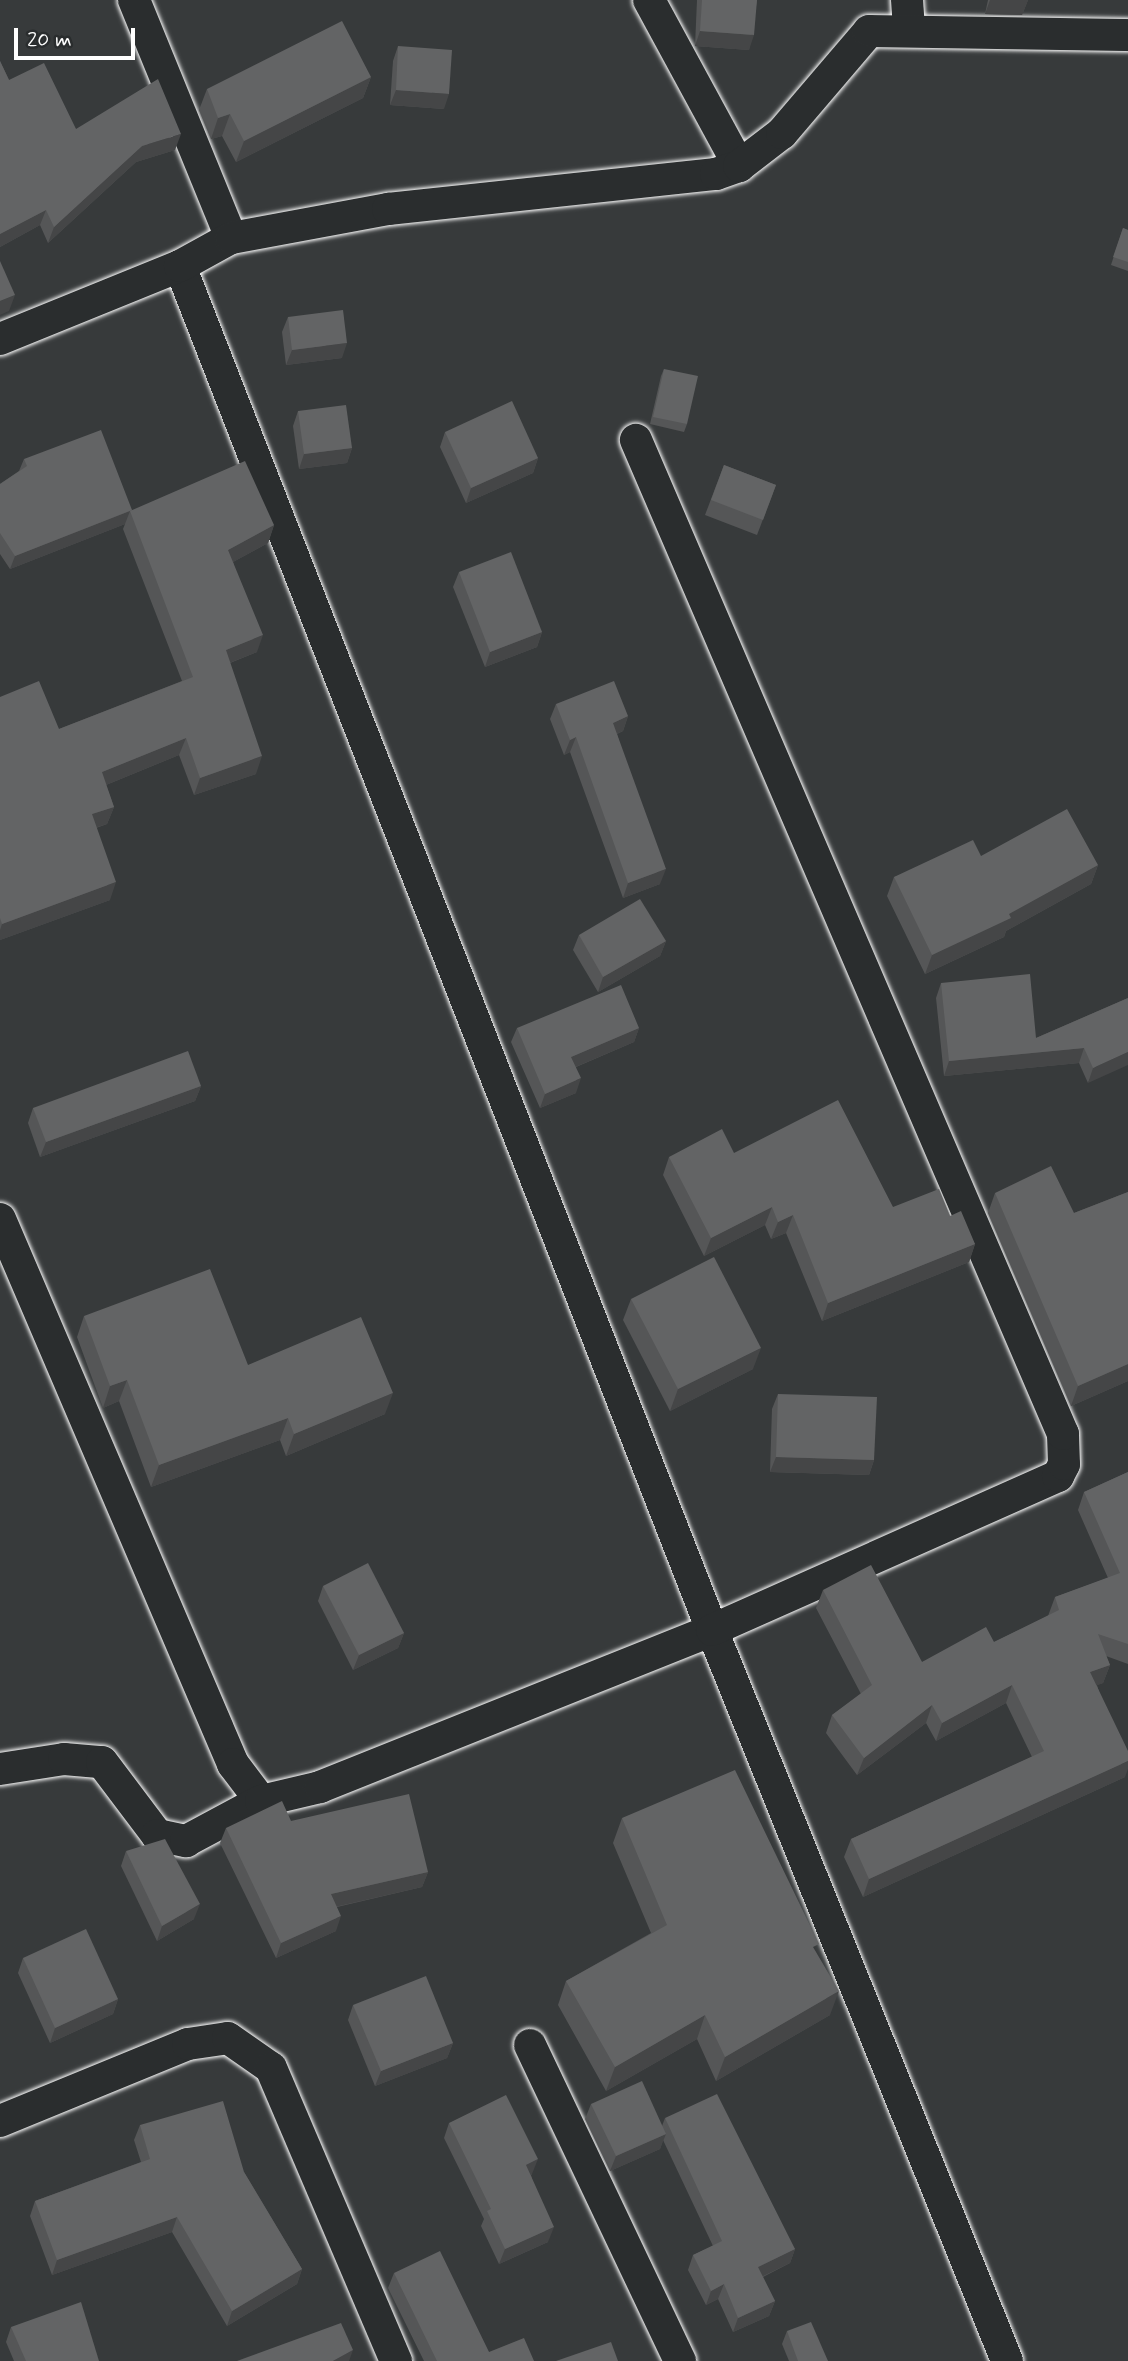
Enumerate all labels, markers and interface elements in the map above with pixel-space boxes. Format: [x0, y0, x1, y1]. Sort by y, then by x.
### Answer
scale bar [18, 14, 138, 58]
text: 20 m [27, 26, 72, 54]

